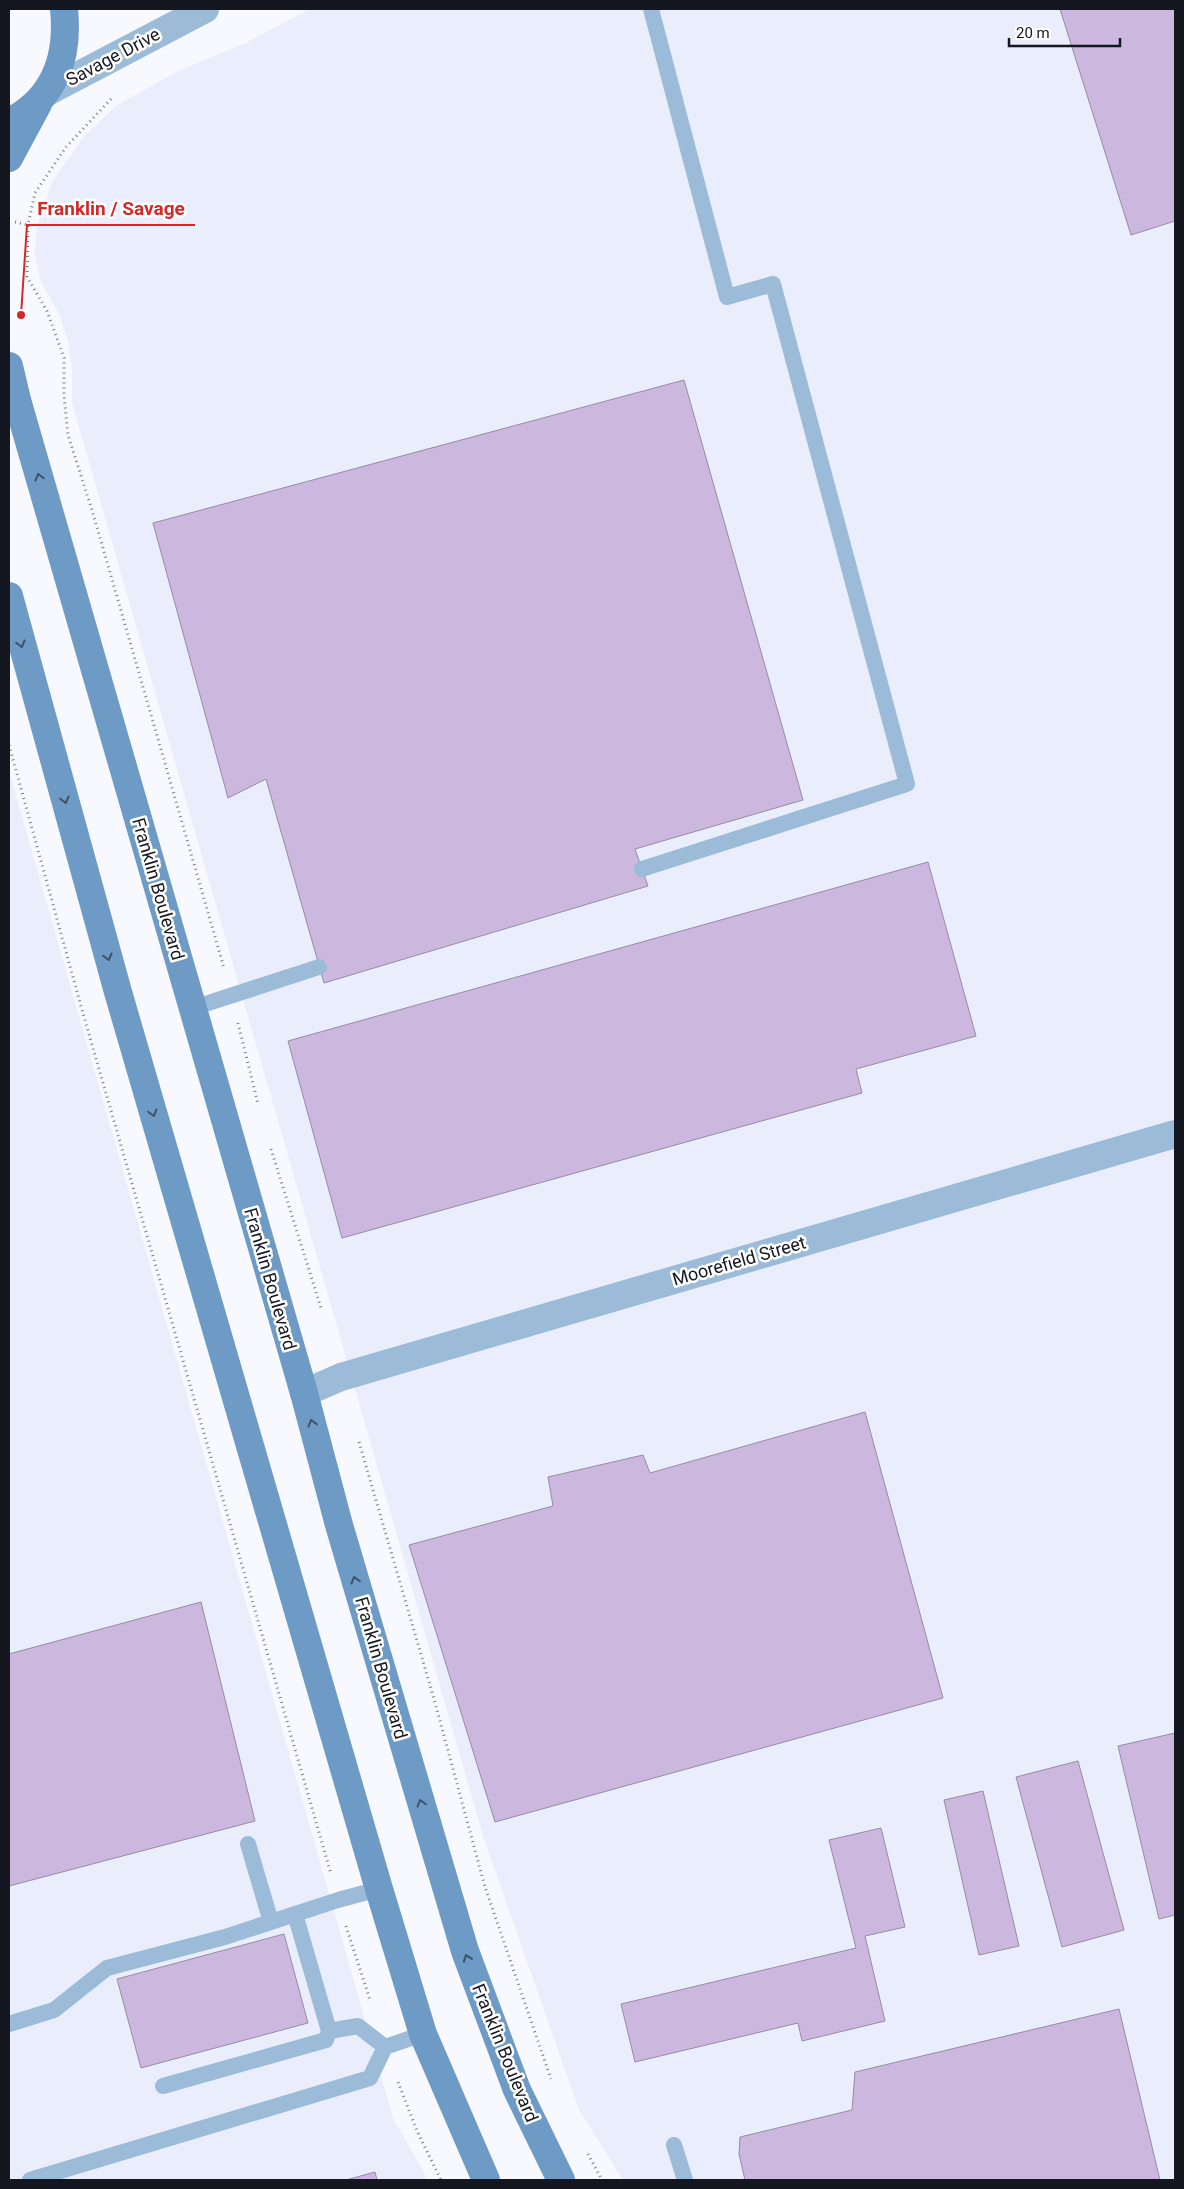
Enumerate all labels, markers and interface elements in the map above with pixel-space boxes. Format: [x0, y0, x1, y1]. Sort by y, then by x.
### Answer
scale bar [1009, 15, 1120, 47]
street label: Savage Drive [62, 23, 163, 90]
text: 20 m [1016, 24, 1050, 42]
callout: Franklin / Savage [27, 191, 195, 225]
text: Franklin / Savage [37, 197, 185, 220]
one-way arrow [35, 474, 45, 482]
one-way arrow [16, 639, 26, 647]
one-way arrow [59, 796, 69, 804]
street label: Franklin Boulevard [128, 815, 189, 962]
one-way arrow [102, 952, 113, 961]
one-way arrow [148, 1108, 158, 1116]
street label: Franklin Boulevard [240, 1205, 301, 1352]
street label: Moorefield Street [670, 1231, 808, 1290]
one-way arrow [307, 1419, 318, 1428]
one-way arrow [351, 1576, 361, 1584]
street label: Franklin Boulevard [351, 1594, 412, 1741]
one-way arrow [416, 1799, 426, 1807]
one-way arrow [463, 1955, 473, 1963]
street label: Franklin Boulevard [468, 1981, 543, 2125]

